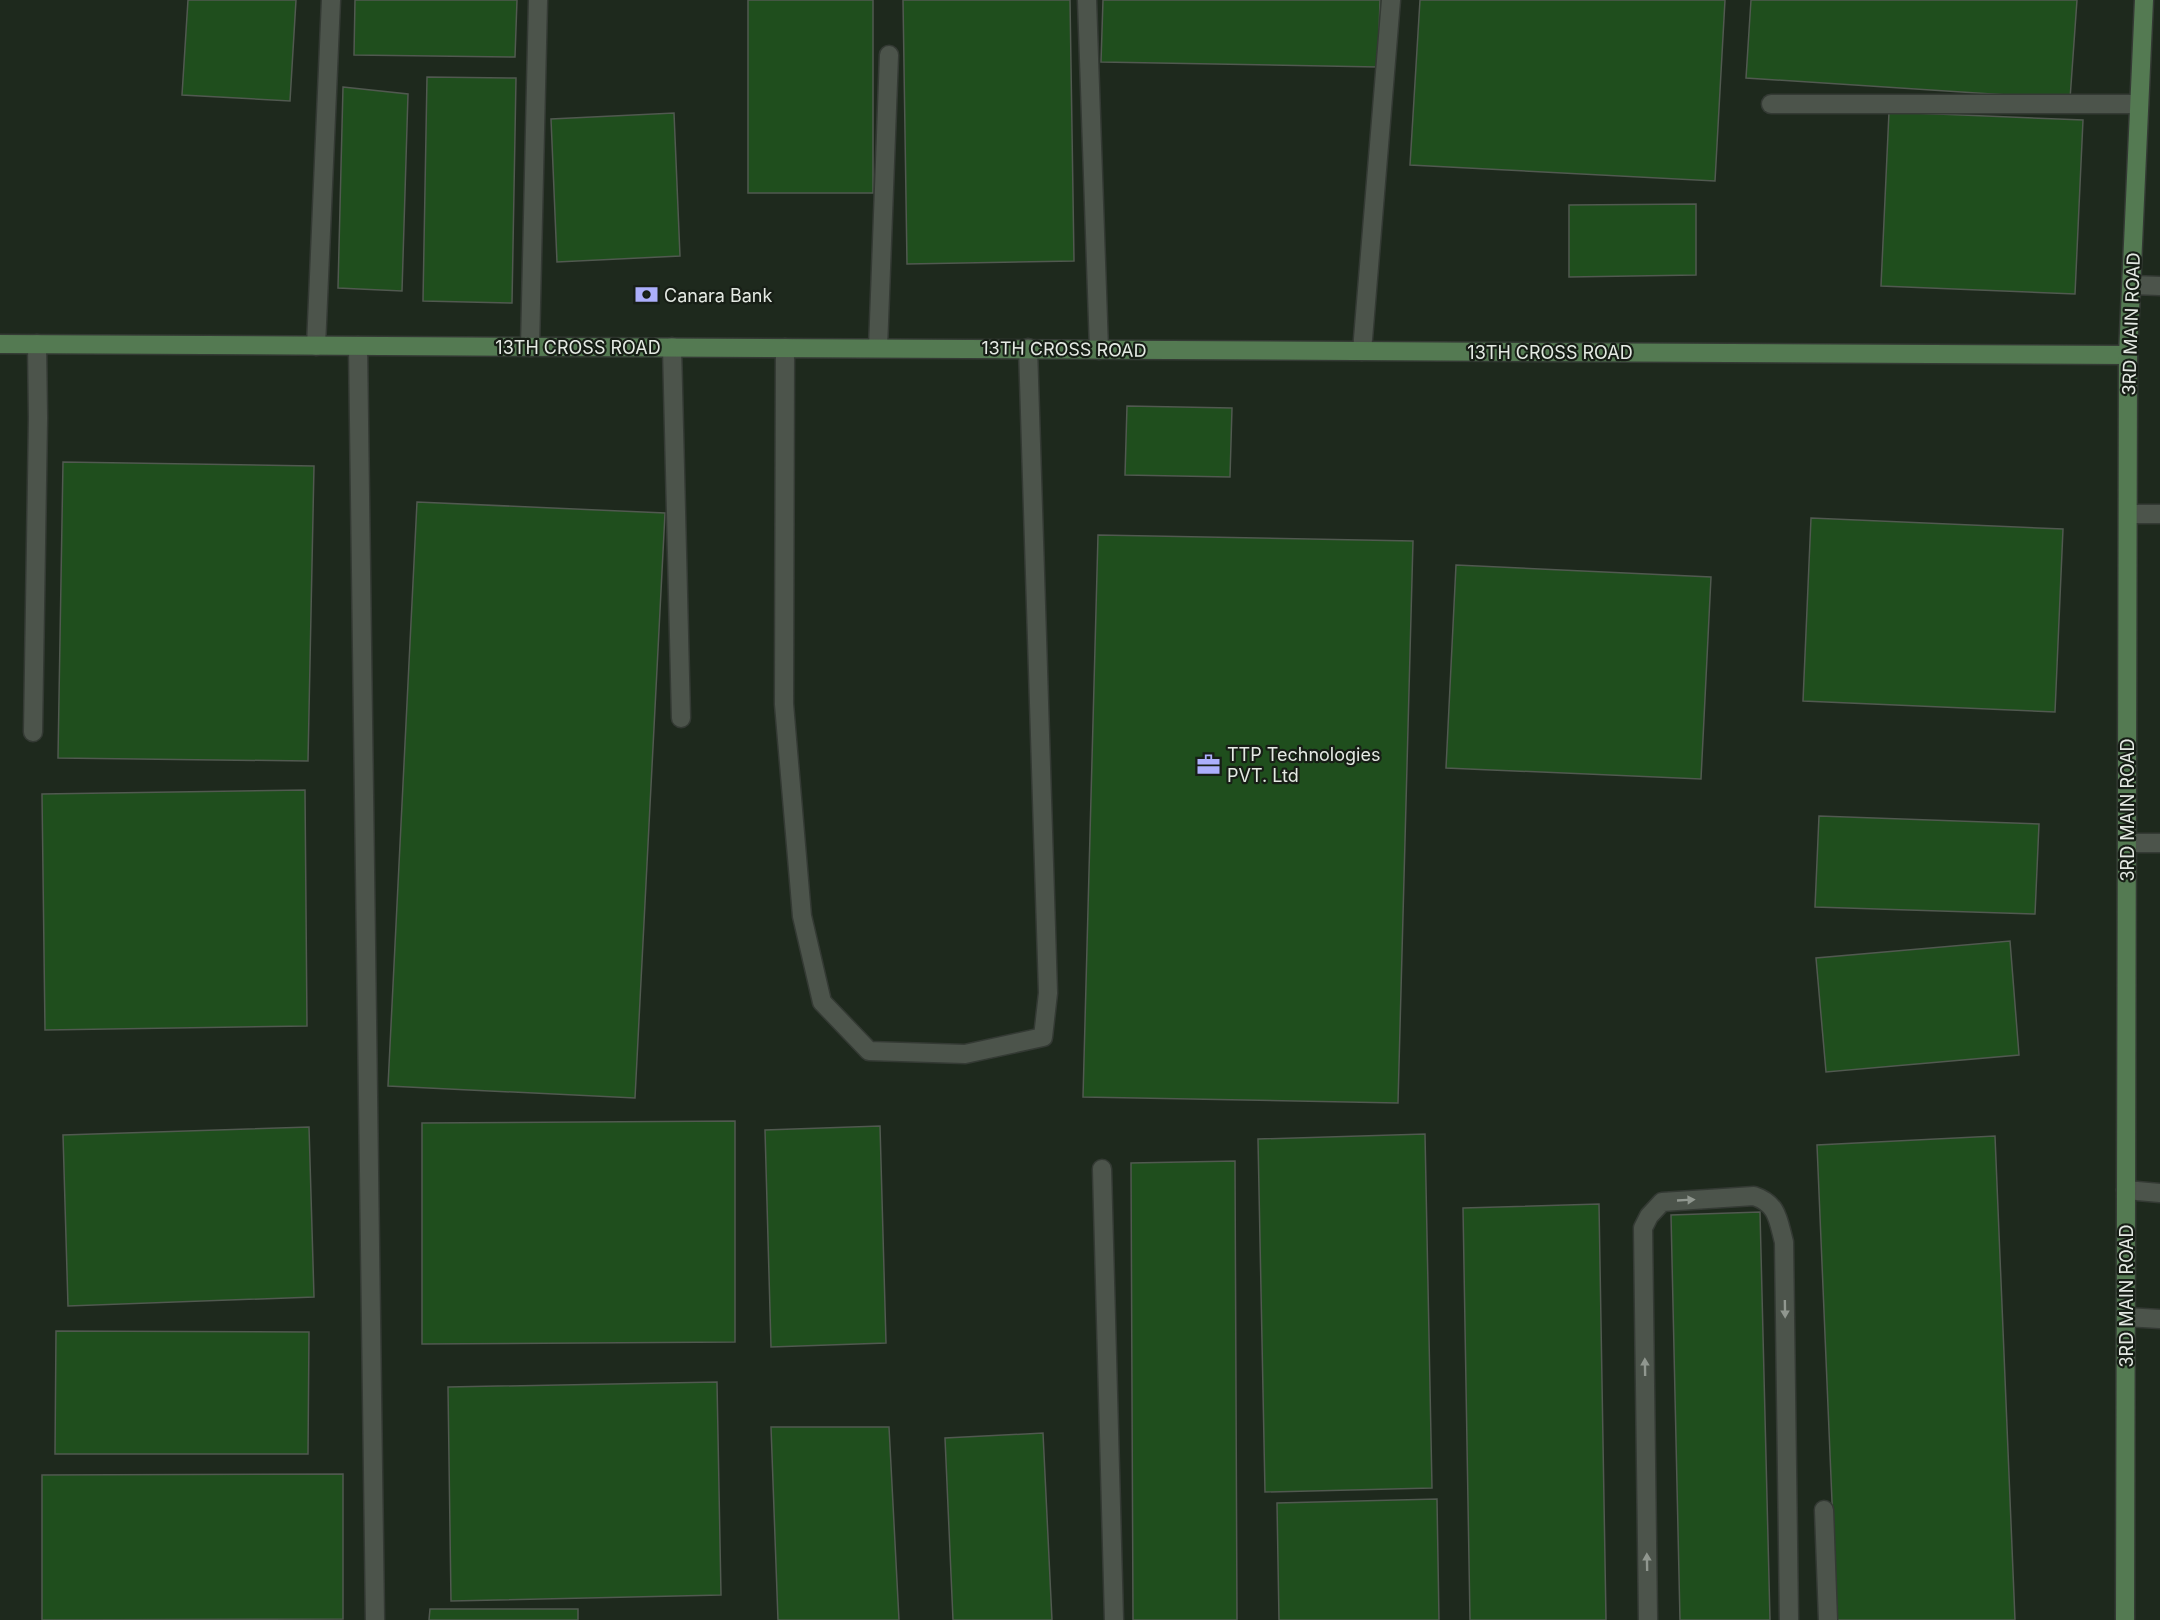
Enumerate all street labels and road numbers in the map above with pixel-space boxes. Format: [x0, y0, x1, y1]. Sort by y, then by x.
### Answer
street label: 3RD MAIN ROAD [2118, 252, 2144, 396]
street label: 13TH CROSS ROAD [495, 337, 661, 358]
street label: 13TH CROSS ROAD [981, 337, 1147, 361]
street label: 13TH CROSS ROAD [1467, 342, 1633, 363]
street label: 3RD MAIN ROAD [2117, 738, 2138, 882]
street label: 3RD MAIN ROAD [2116, 1224, 2137, 1368]

